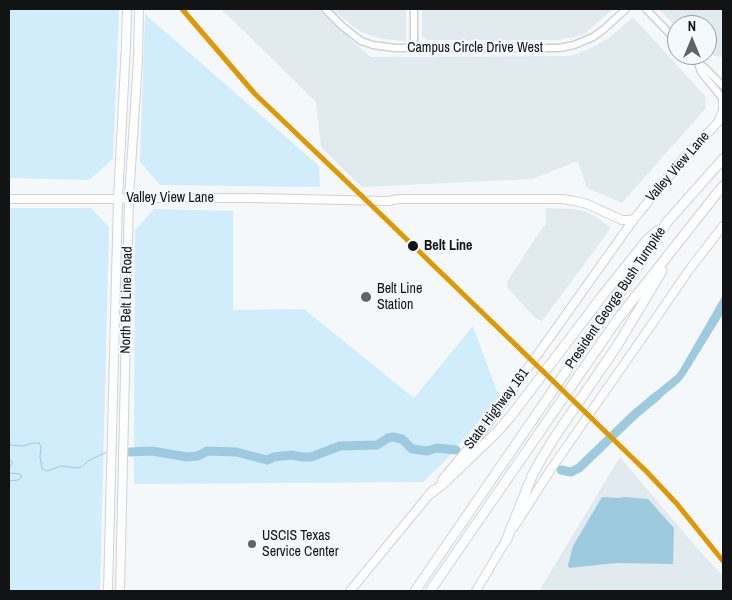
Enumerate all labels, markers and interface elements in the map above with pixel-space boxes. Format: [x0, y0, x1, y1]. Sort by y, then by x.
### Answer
north arrow [667, 15, 717, 65]
text: N [688, 17, 696, 35]
street label: Campus Circle Drive West [407, 40, 543, 56]
street label: Valley View Lane [643, 128, 713, 206]
street label: Valley View Lane [126, 190, 214, 206]
street label: President George Bush Turnpike [562, 224, 670, 372]
place label: Belt Line [424, 238, 472, 254]
marker: Belt Line [406, 239, 420, 253]
street label: North Belt Line Road [118, 246, 136, 354]
place label: Belt Line Station [377, 281, 422, 314]
marker: Belt Line Station [359, 290, 373, 304]
street label: State Highway 161 [461, 365, 533, 453]
place label: USCIS Texas Service Center [262, 528, 339, 560]
marker: USCIS Texas Service Center [246, 538, 258, 550]

